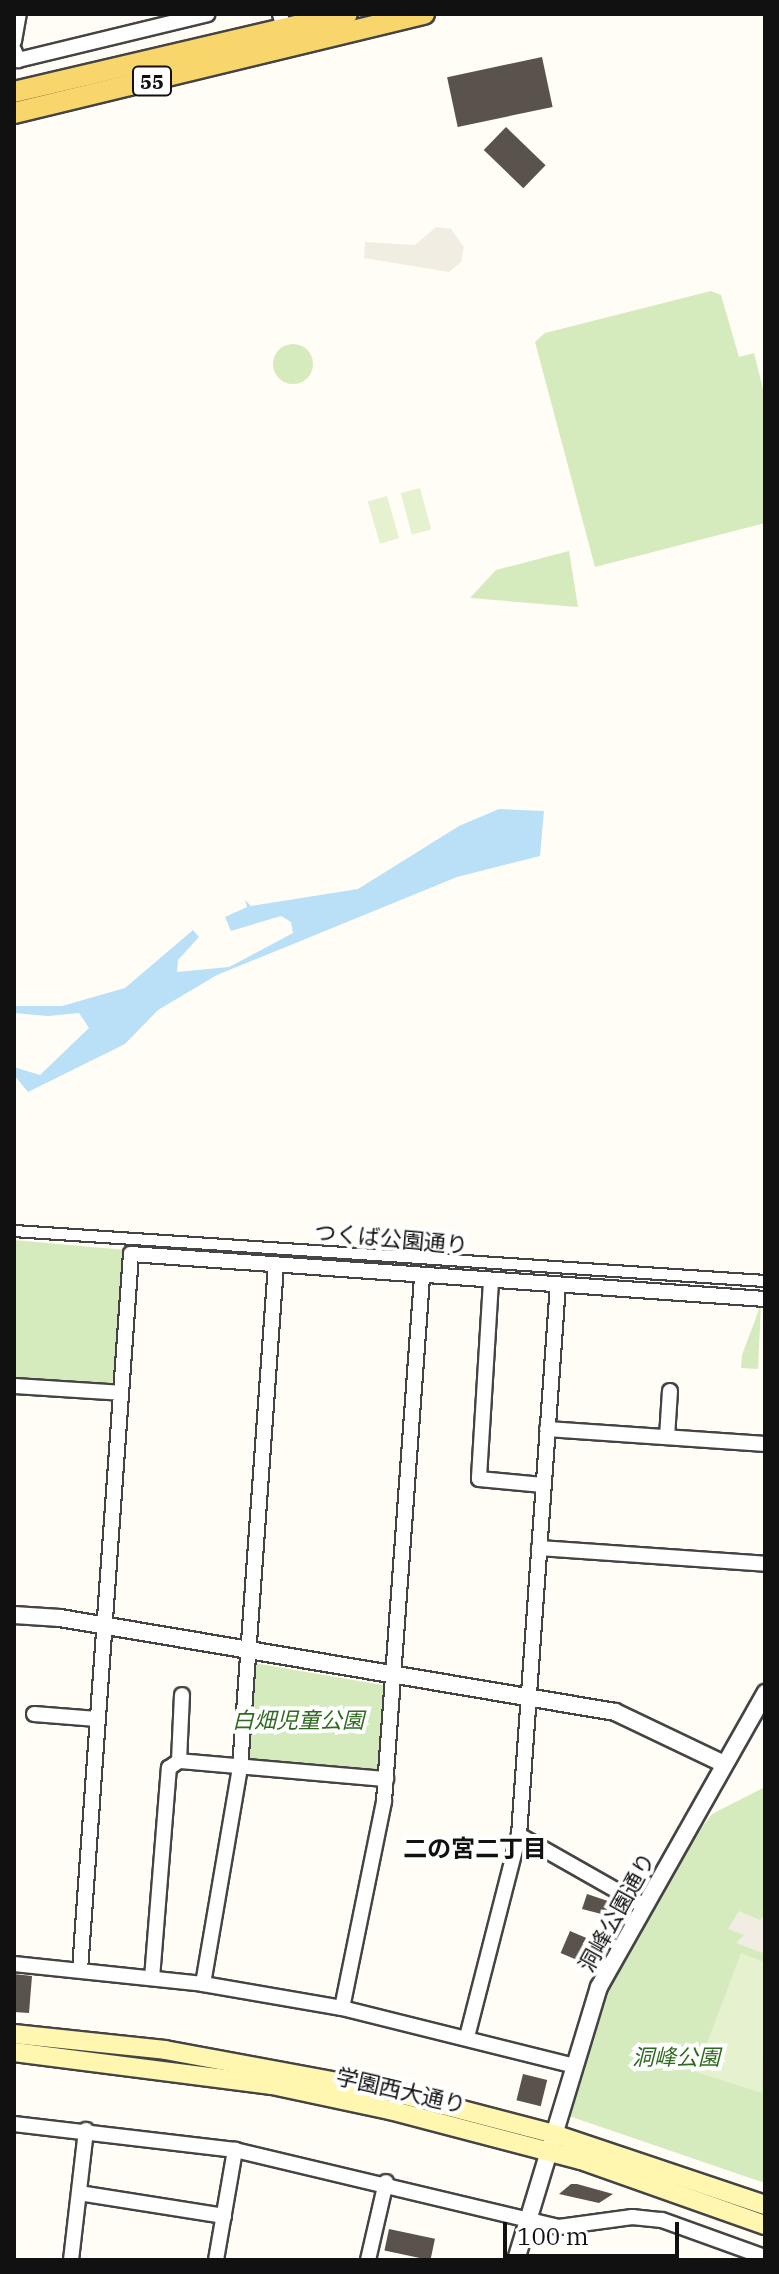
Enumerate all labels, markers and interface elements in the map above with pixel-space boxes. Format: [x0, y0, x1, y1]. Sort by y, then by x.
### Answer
road number: 55 [132, 65, 172, 97]
street label: つくば公園通り [313, 1218, 469, 1258]
park label: 白畑児童公園 [232, 1707, 364, 1733]
district label: 二の宮二丁目 [403, 1835, 547, 1863]
street label: 洞峰公園通り [572, 1848, 660, 1976]
park label: 洞峰公園 [632, 2044, 720, 2070]
street label: 学園西大通り [334, 2062, 468, 2118]
scale bar [507, 2206, 683, 2256]
text: 100 m [517, 2220, 589, 2252]

